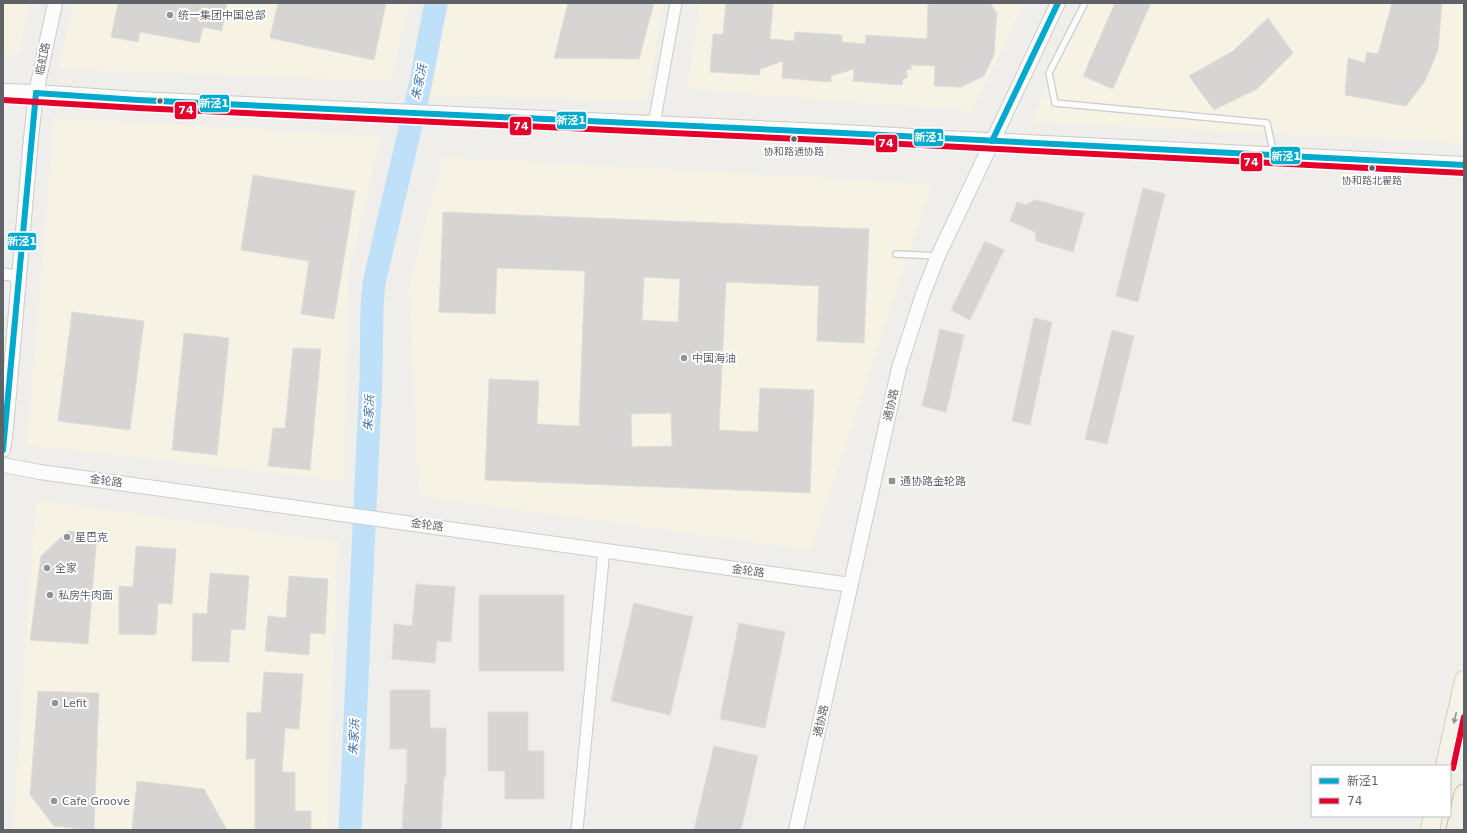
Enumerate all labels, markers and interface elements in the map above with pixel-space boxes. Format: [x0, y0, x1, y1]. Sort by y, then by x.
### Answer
place label: 统一集团中国总部 [178, 9, 266, 22]
marker: 统一集团中国总部 [165, 10, 175, 20]
street label: 临虹路 [33, 42, 53, 76]
water label: 朱家浜 [408, 62, 430, 101]
line badge: 新泾1 [199, 94, 230, 113]
unlabelled marker [155, 96, 165, 106]
text: 新泾1 [199, 97, 229, 110]
line badge: 74 [174, 101, 197, 120]
text: 74 [178, 104, 194, 117]
line badge: 新泾1 [556, 111, 587, 130]
text: 新泾1 [556, 114, 586, 127]
line badge: 74 [509, 116, 532, 136]
text: 74 [513, 120, 529, 133]
line badge: 新泾1 [913, 128, 944, 147]
text: 新泾1 [914, 131, 944, 144]
marker: 协和路通协路 [789, 134, 799, 144]
line badge: 74 [875, 134, 898, 153]
text: 74 [878, 137, 894, 150]
place label: 协和路通协路 [764, 146, 824, 157]
line badge: 新泾1 [1270, 146, 1301, 165]
text: 新泾1 [1271, 150, 1301, 163]
line badge: 74 [1240, 152, 1263, 172]
text: 74 [1243, 156, 1259, 169]
marker: 协和路北翟路 [1367, 163, 1377, 173]
place label: 协和路北翟路 [1342, 175, 1402, 186]
line badge: 新泾1 [7, 232, 37, 251]
text: 新泾1 [7, 235, 37, 248]
place label: 中国海油 [692, 352, 736, 365]
marker: 中国海油 [679, 353, 689, 363]
street label: 通协路 [881, 387, 901, 423]
water label: 朱家浜 [361, 394, 377, 431]
street label: 金轮路 [89, 472, 123, 490]
place label: 通协路金轮路 [900, 475, 966, 488]
marker: 通协路金轮路 [887, 476, 897, 486]
street label: 金轮路 [410, 516, 444, 534]
place label: 星巴克 [75, 531, 108, 544]
marker: 星巴克 [62, 532, 72, 542]
place label: 全家 [55, 562, 77, 575]
street label: 金轮路 [731, 562, 765, 580]
marker: 全家 [42, 563, 52, 573]
place label: 私房牛肉面 [58, 589, 113, 602]
marker: 私房牛肉面 [45, 590, 55, 600]
place label: Lefit [63, 697, 88, 710]
marker: Lefit [50, 698, 60, 708]
street label: 通协路 [811, 703, 831, 739]
one-way arrow [1452, 712, 1458, 724]
water label: 朱家浜 [346, 718, 362, 755]
legend [1311, 765, 1451, 817]
text: 新泾1 [1347, 774, 1379, 788]
text: 74 [1347, 794, 1362, 808]
place label: Cafe Groove [62, 795, 130, 808]
marker: Cafe Groove [49, 796, 59, 806]

